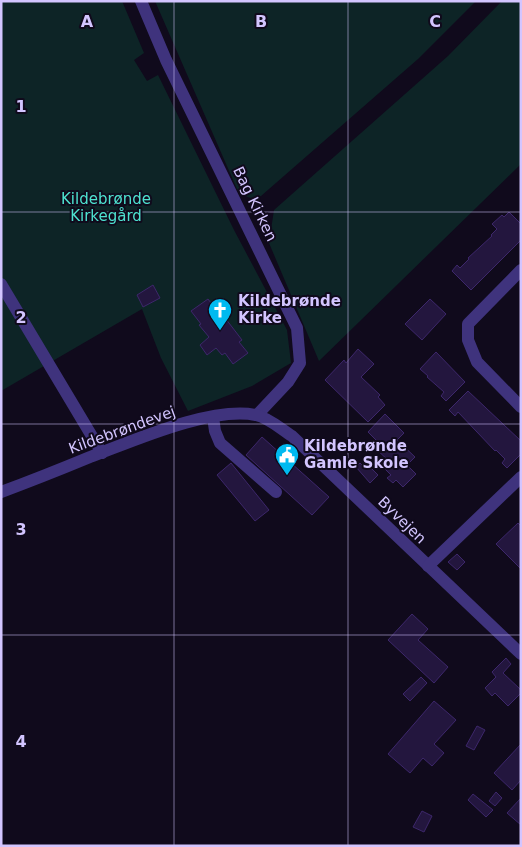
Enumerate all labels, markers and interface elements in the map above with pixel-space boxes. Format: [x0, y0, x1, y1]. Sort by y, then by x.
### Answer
text: A [81, 12, 94, 31]
text: B [255, 12, 267, 31]
text: C [429, 12, 441, 31]
text: 1 [15, 97, 27, 116]
street label: Bag Kirken [229, 164, 281, 244]
park label: Kildebrønde Kirkegård [61, 190, 151, 225]
place label: Kildebrønde Kirke [238, 292, 341, 327]
church icon: Kildebrønde Kirke [207, 297, 233, 331]
text: 2 [15, 308, 27, 327]
street label: Kildebrøndevej [66, 402, 178, 458]
place label: Kildebrønde Gamle Skole [304, 437, 409, 472]
public building icon: Kildebrønde Gamle Skole [274, 442, 300, 476]
street label: Byvejen [374, 493, 430, 547]
text: 3 [15, 520, 27, 539]
text: 4 [15, 732, 27, 751]

